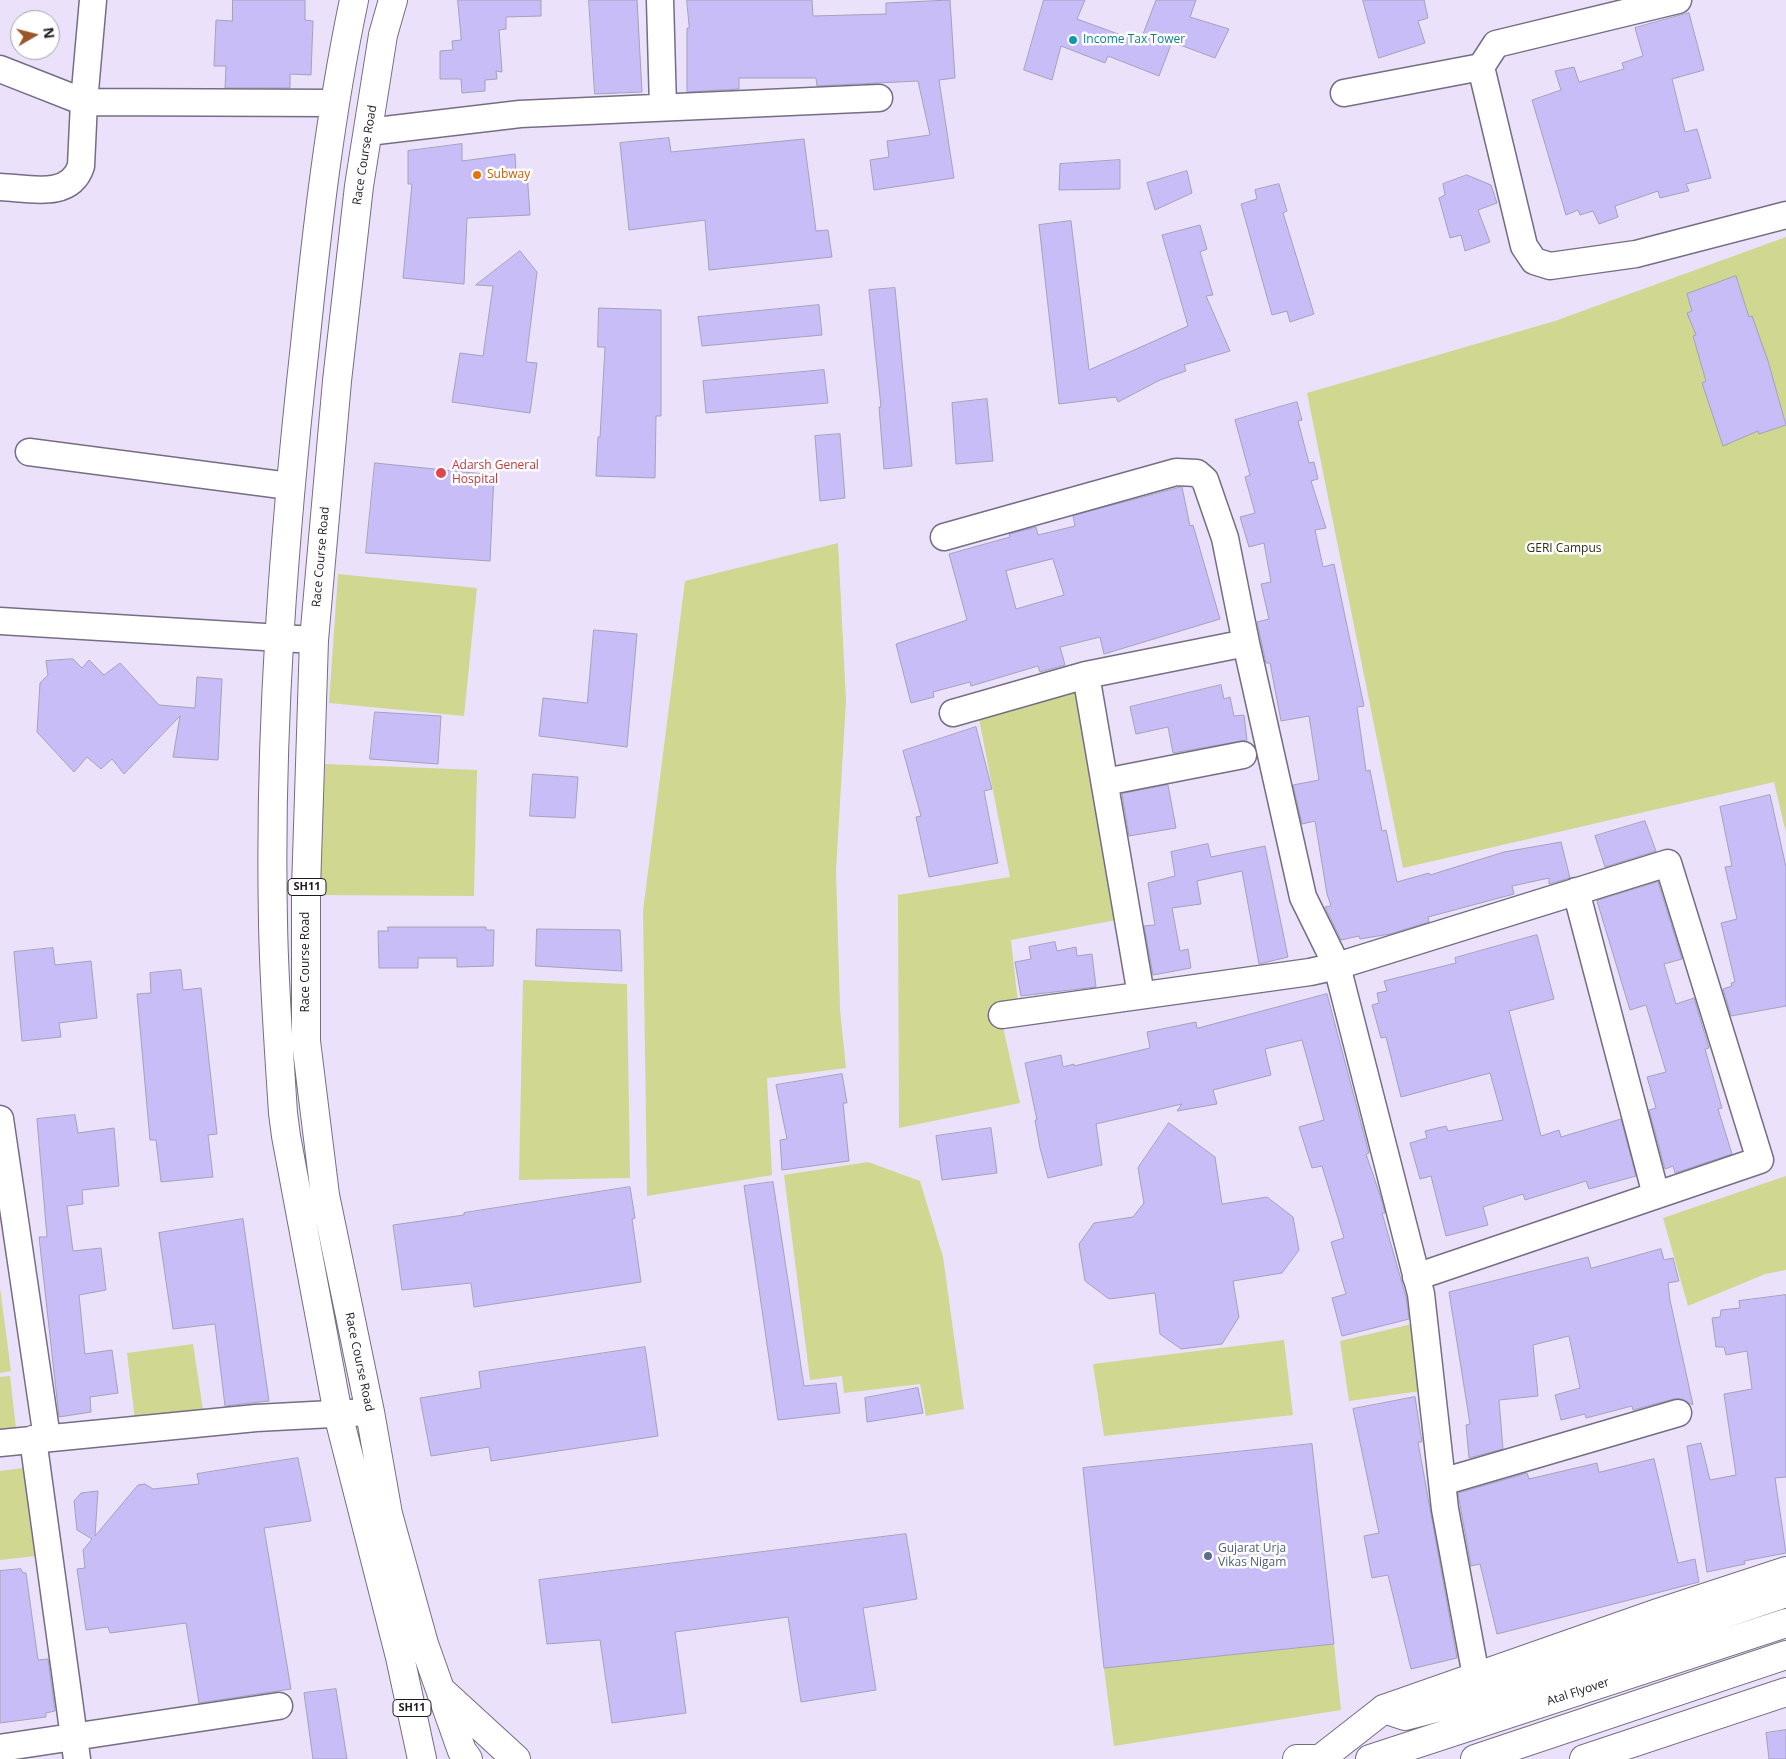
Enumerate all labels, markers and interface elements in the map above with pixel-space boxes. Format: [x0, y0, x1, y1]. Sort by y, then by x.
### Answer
north arrow [10, 10, 60, 60]
text: N [39, 26, 60, 40]
place label: Income Tax Tower [1083, 33, 1185, 47]
marker: Income Tax Tower [1067, 34, 1079, 46]
street label: Race Course Road [350, 104, 380, 206]
place label: Subway [487, 168, 530, 182]
marker: Subway [471, 169, 483, 181]
place label: Adarsh General Hospital [452, 459, 539, 487]
marker: Adarsh General Hospital [434, 466, 448, 480]
street label: Race Course Road [309, 506, 333, 608]
park label: GERI Campus [1526, 542, 1602, 556]
road number: SH11 [288, 879, 326, 896]
street label: Race Course Road [299, 912, 313, 1012]
street label: Race Course Road [341, 1311, 377, 1413]
place label: Gujarat Urja Vikas Nigam [1218, 1542, 1286, 1570]
marker: Gujarat Urja Vikas Nigam [1202, 1550, 1214, 1562]
street label: Atal Flyover [1545, 1675, 1611, 1709]
road number: SH11 [393, 1700, 431, 1716]

